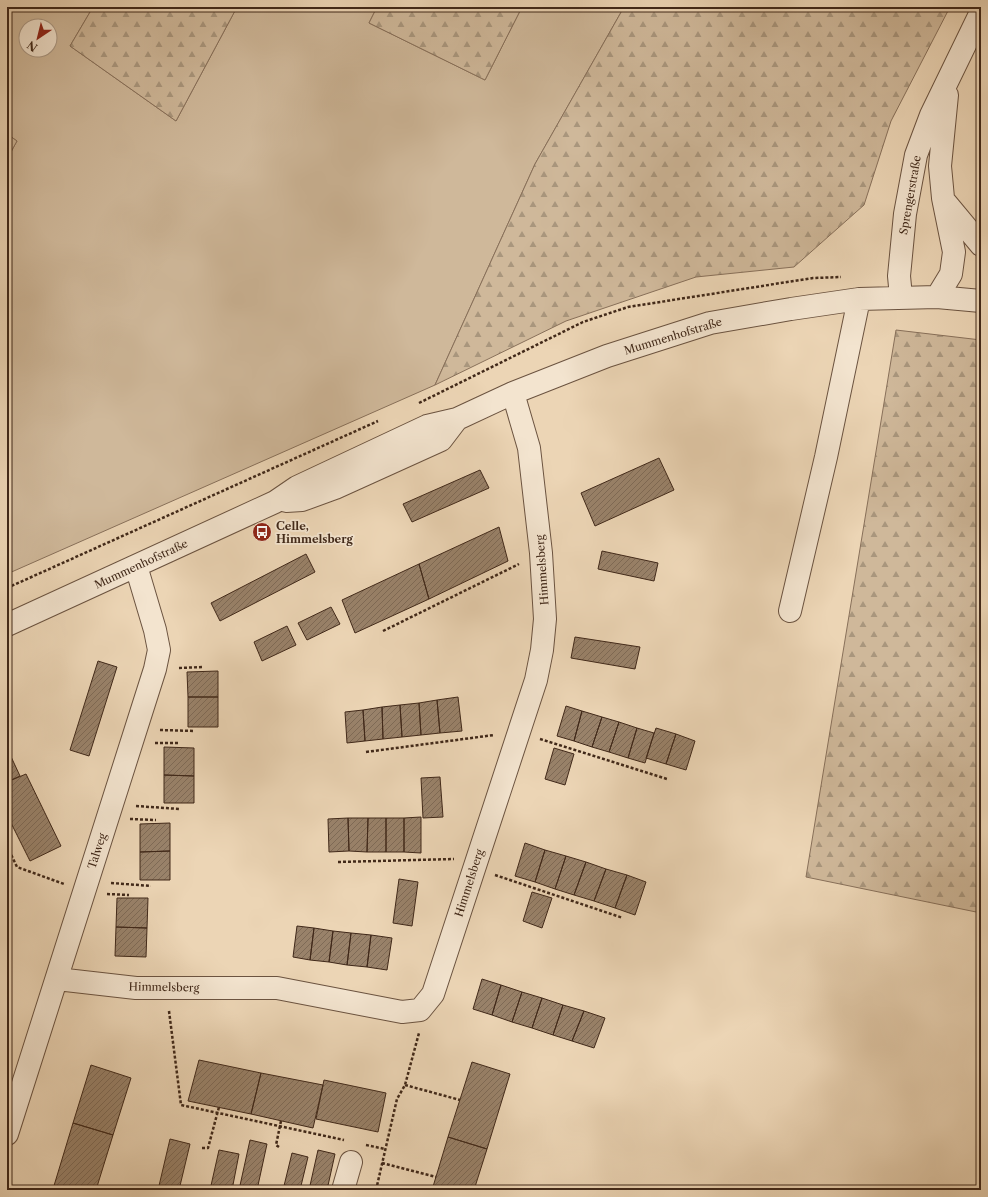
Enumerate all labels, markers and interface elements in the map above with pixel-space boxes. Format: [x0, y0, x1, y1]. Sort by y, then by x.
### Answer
north arrow [18, 18, 58, 58]
text: N [24, 37, 40, 55]
street label: Sprengerstraße [896, 154, 924, 236]
street label: Mummenhofstraße [622, 314, 724, 358]
place label: Celle, Himmelsberg [276, 519, 353, 546]
bus stop icon: Celle, Himmelsberg [251, 521, 273, 543]
street label: Himmelsberg [533, 534, 551, 606]
street label: Mummenhofstraße [92, 536, 190, 592]
street label: Talweg [85, 831, 109, 871]
street label: Himmelsberg [451, 847, 487, 919]
street label: Himmelsberg [129, 979, 200, 995]

